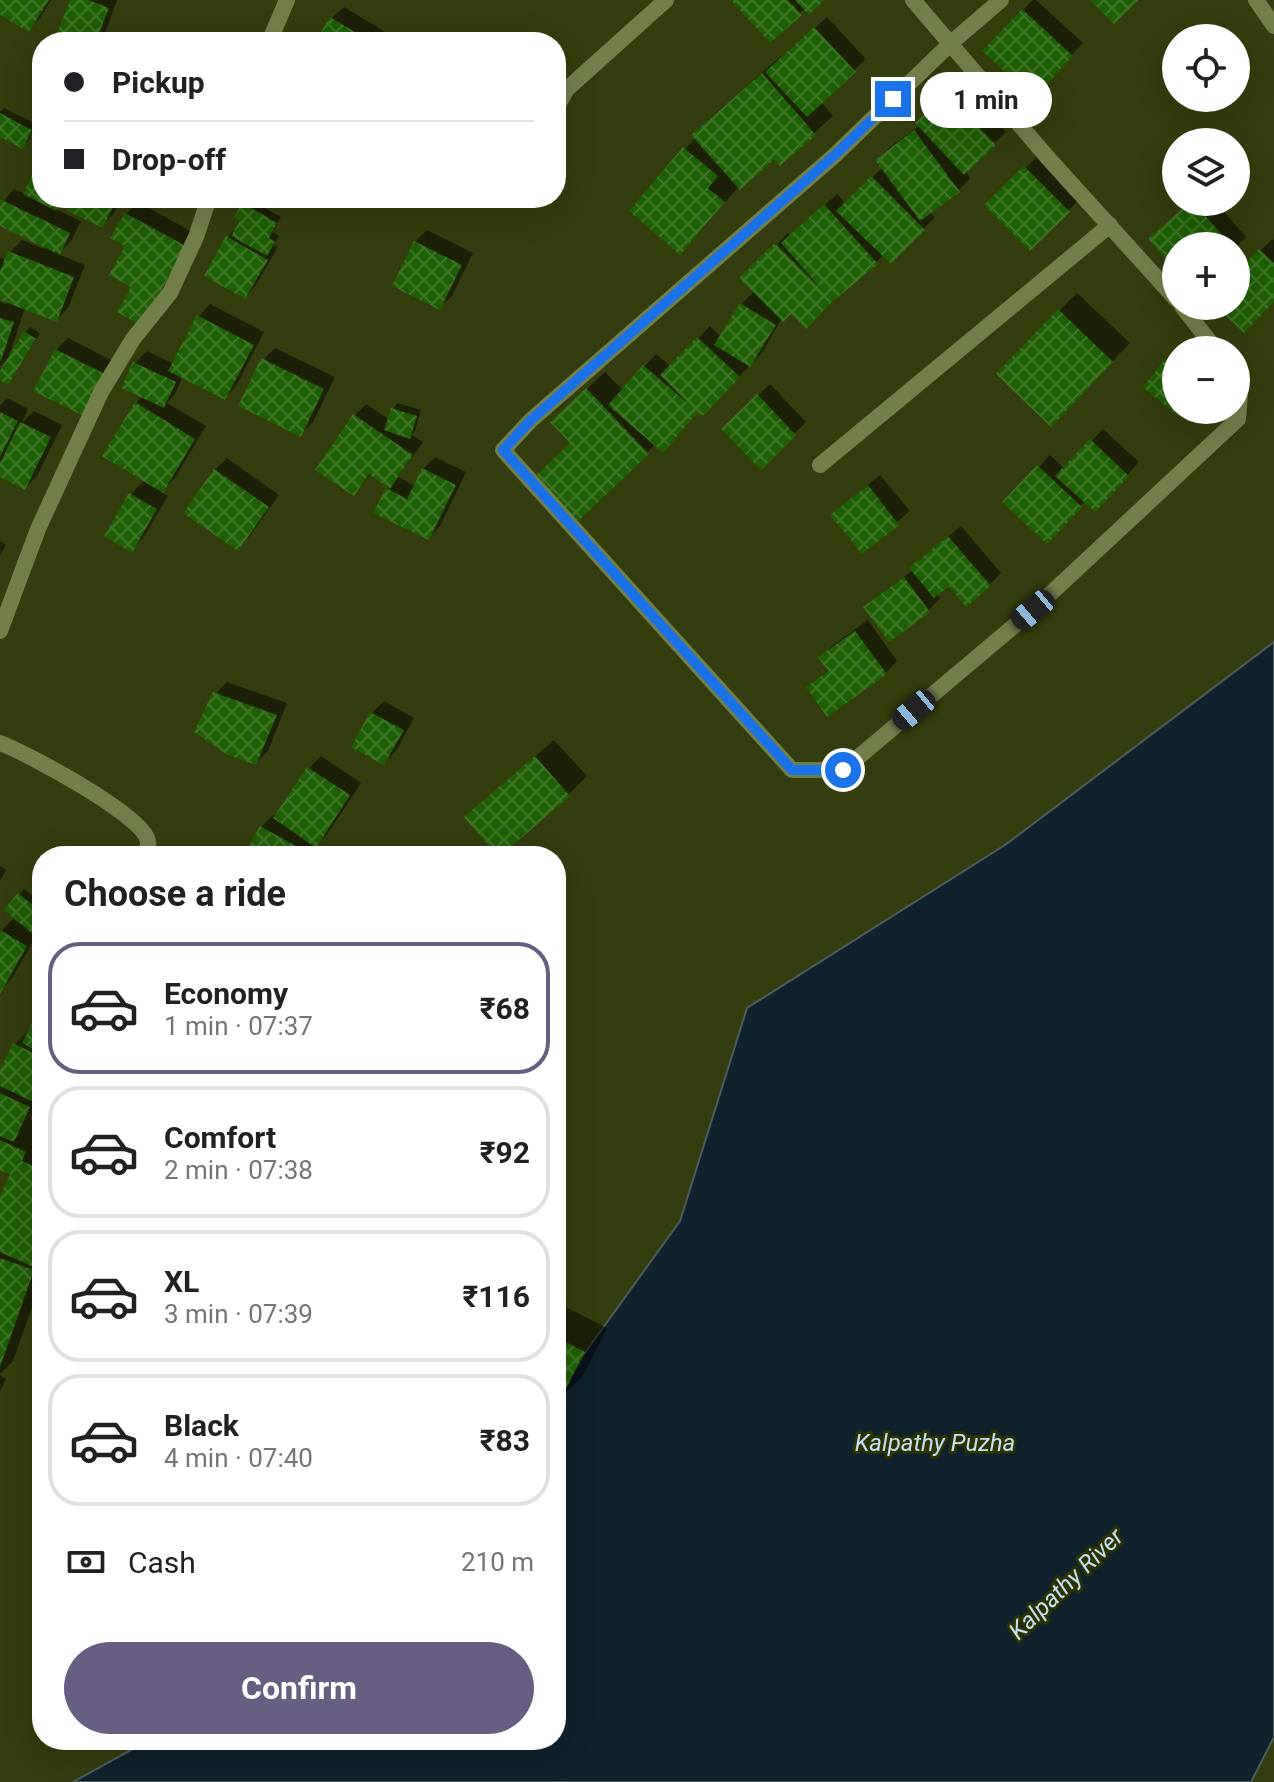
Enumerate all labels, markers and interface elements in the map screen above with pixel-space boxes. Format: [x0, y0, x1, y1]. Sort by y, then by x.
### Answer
map controls [1162, 24, 1250, 424]
button: locate [1162, 24, 1250, 112]
text: Pickup [112, 65, 205, 100]
callout: 1 min [921, 71, 1053, 127]
route end [875, 81, 911, 117]
text: 1 min [953, 85, 1019, 115]
button: layers [1162, 128, 1250, 216]
text: Drop-off [112, 142, 226, 177]
button: + [1162, 232, 1250, 320]
button: − [1162, 336, 1250, 424]
car [1007, 585, 1059, 635]
car [888, 685, 940, 735]
route start [825, 752, 861, 788]
text: Choose a ride [64, 873, 286, 915]
icon: car [68, 972, 140, 1044]
text: Economy [164, 976, 288, 1011]
text: ₹68 [480, 991, 530, 1026]
text: 1 min · 07:37 [164, 1011, 313, 1041]
icon: car [68, 1116, 140, 1188]
text: Comfort [164, 1120, 276, 1155]
text: ₹92 [480, 1135, 530, 1170]
text: 2 min · 07:38 [164, 1155, 313, 1185]
icon: car [68, 1260, 140, 1332]
text: XL [164, 1264, 199, 1299]
text: ₹116 [463, 1279, 530, 1314]
text: 3 min · 07:39 [164, 1299, 313, 1329]
icon: car [68, 1404, 140, 1476]
text: Black [164, 1408, 239, 1443]
text: ₹83 [480, 1423, 530, 1458]
water label: Kalpathy Puzha [855, 1429, 1015, 1457]
text: 4 min · 07:40 [164, 1443, 313, 1473]
water label: Kalpathy River [1003, 1522, 1130, 1645]
icon: cash [64, 1540, 108, 1584]
text: Cash [128, 1545, 196, 1580]
text: 210 m [461, 1547, 534, 1577]
button: Confirm [64, 1642, 534, 1734]

